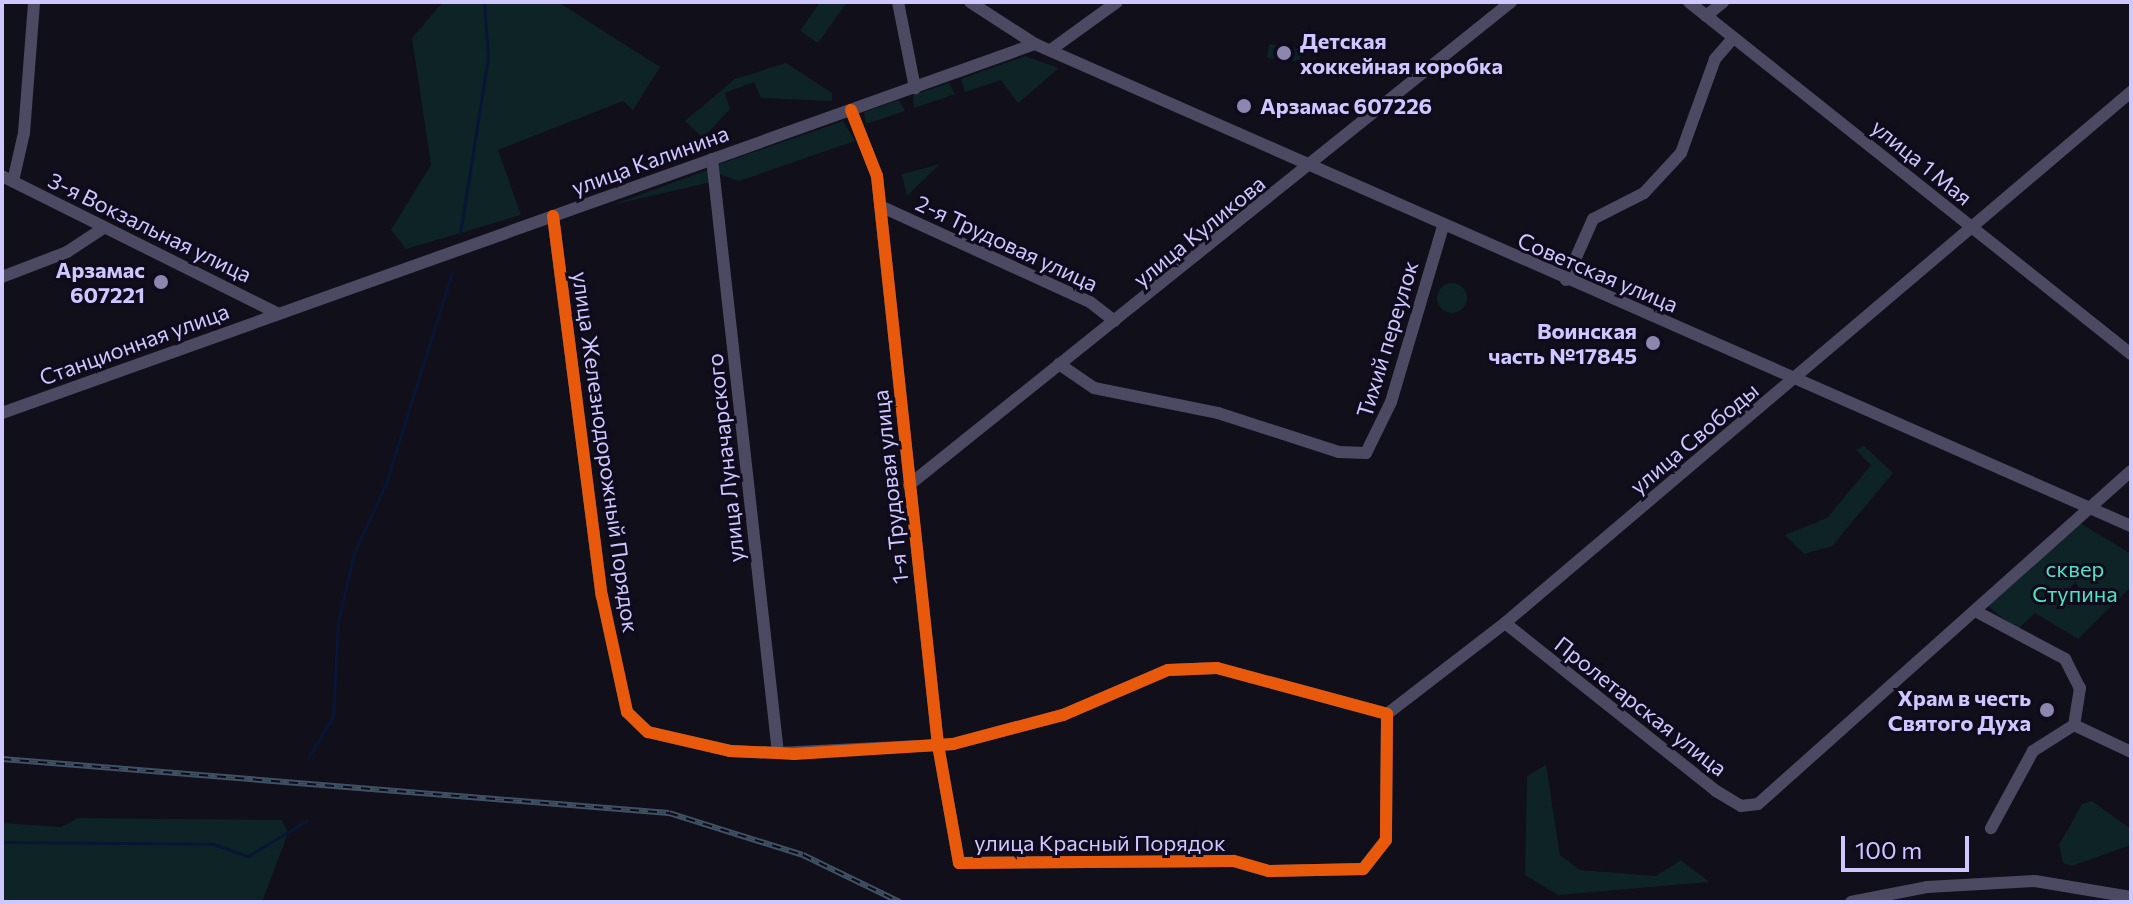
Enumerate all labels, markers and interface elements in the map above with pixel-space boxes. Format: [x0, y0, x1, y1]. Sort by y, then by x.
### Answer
place label: Детская хоккейная коробка [1300, 27, 1503, 78]
marker: Детская хоккейная коробка [1275, 44, 1293, 62]
place label: Арзамас 607226 [1260, 93, 1432, 119]
marker: Арзамас 607226 [1235, 97, 1253, 115]
street label: улица 1 Мая [1866, 113, 1978, 211]
street label: улица Калинина [568, 119, 732, 201]
street label: 3-я Вокзальная улица [44, 166, 256, 288]
street label: улица Куликова [1128, 170, 1270, 292]
street label: 2-я Трудовая улица [912, 189, 1102, 297]
street label: Советская улица [1514, 226, 1682, 318]
place label: Арзамас 607221 [56, 256, 145, 308]
street label: Тихий переулок [1351, 257, 1423, 421]
street label: улица Железнодорожный Порядок [568, 270, 644, 634]
marker: Арзамас 607221 [152, 273, 170, 291]
street label: Станционная улица [36, 297, 232, 391]
place label: Воинская часть №17845 [1488, 317, 1637, 368]
marker: Воинская часть №17845 [1644, 334, 1662, 352]
street label: улица Луначарского [701, 352, 749, 564]
street label: улица Свободы [1624, 377, 1764, 499]
street label: 1-я Трудовая улица [867, 389, 913, 585]
park label: сквер Ступина [2032, 555, 2118, 606]
street label: Пролетарская улица [1550, 631, 1732, 781]
place label: Храм в честь Святого Духа [1888, 684, 2031, 736]
marker: Храм в честь Святого Духа [2038, 701, 2056, 719]
scale bar [1845, 820, 1973, 870]
street label: улица Красный Порядок [974, 830, 1226, 856]
text: 100 m [1855, 835, 1922, 864]

